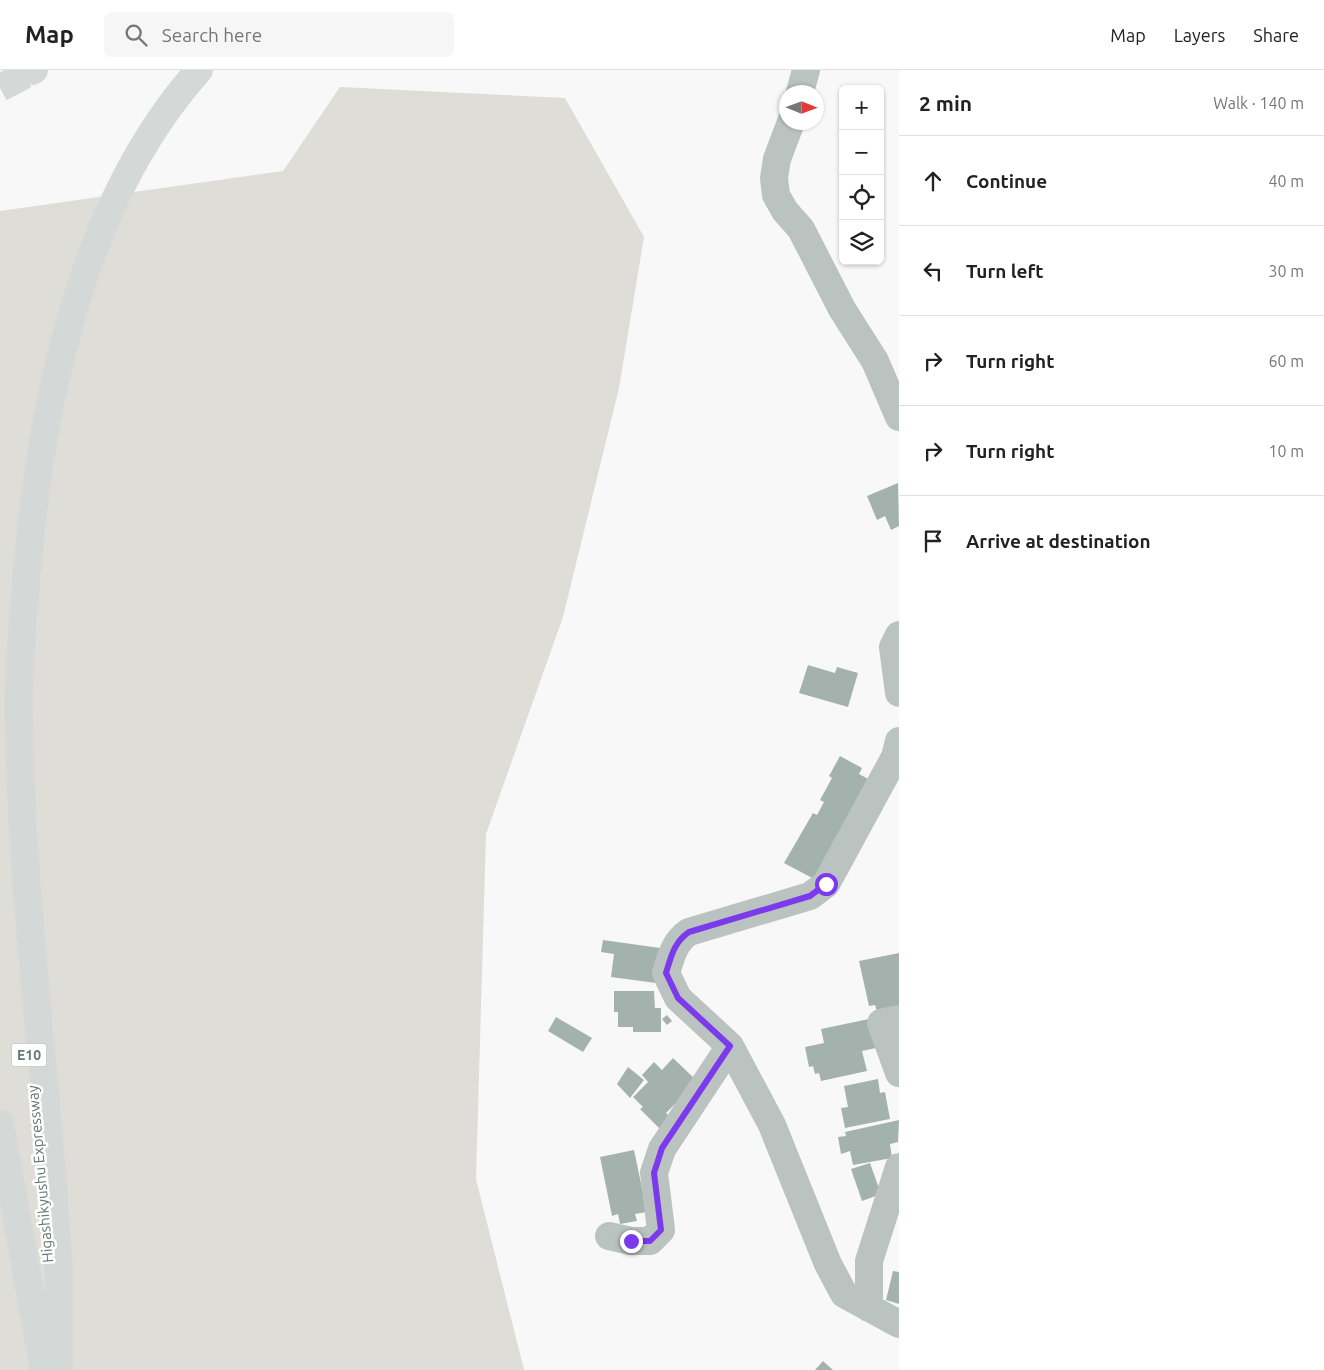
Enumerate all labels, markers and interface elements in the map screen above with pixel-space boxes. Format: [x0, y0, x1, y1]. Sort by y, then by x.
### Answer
search box [104, 12, 454, 57]
text: Map [25, 21, 74, 48]
icon: search [122, 21, 150, 49]
text: Search here [162, 24, 262, 46]
text: Map [1110, 25, 1146, 45]
text: Layers [1174, 25, 1225, 45]
text: Share [1253, 25, 1299, 45]
north arrow [779, 85, 824, 130]
map controls [839, 85, 884, 265]
button: + [839, 85, 884, 130]
text: 2 min [919, 91, 972, 115]
text: Walk · 140 m [1213, 94, 1304, 112]
button: − [839, 130, 884, 175]
icon: ahead [919, 167, 947, 195]
text: Continue [966, 170, 1047, 192]
text: 40 m [1268, 172, 1304, 190]
button: locate [839, 175, 884, 220]
button: layers [839, 220, 884, 265]
icon: left [919, 257, 947, 285]
text: Turn left [966, 260, 1044, 282]
text: 30 m [1268, 262, 1304, 280]
icon: right [919, 347, 947, 375]
text: Turn right [966, 350, 1054, 372]
text: 60 m [1268, 352, 1304, 370]
icon: right [919, 437, 947, 465]
text: Turn right [966, 440, 1054, 462]
text: 10 m [1268, 442, 1304, 460]
icon: arrive [919, 527, 947, 555]
text: Arrive at destination [966, 530, 1151, 552]
route start [815, 873, 838, 896]
road number: E10 [12, 1044, 46, 1066]
street label: Higashikyushu Expressway [24, 1085, 56, 1263]
route end [620, 1230, 643, 1253]

